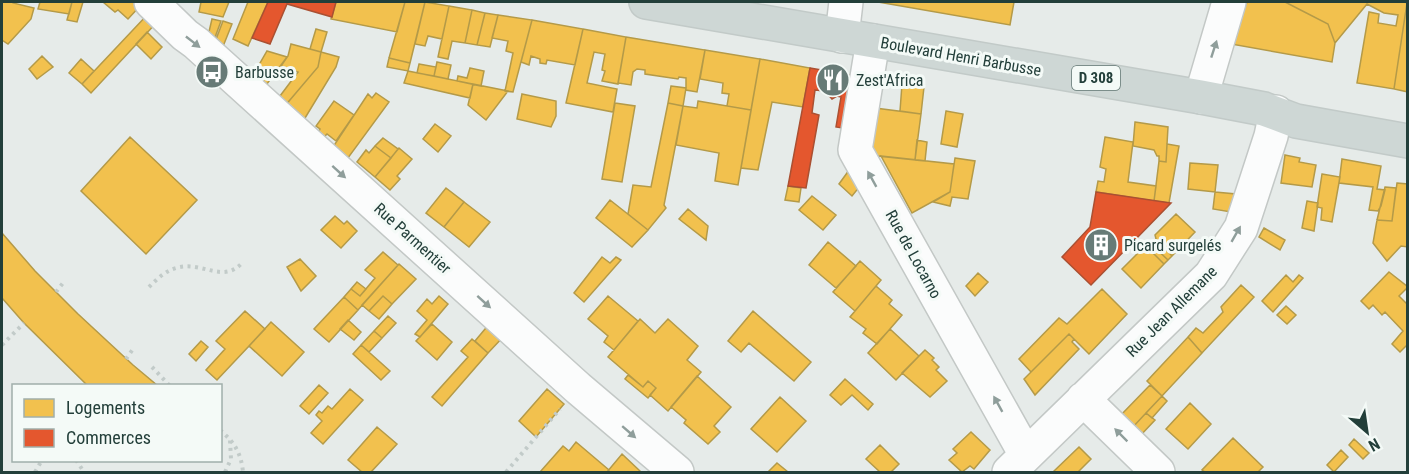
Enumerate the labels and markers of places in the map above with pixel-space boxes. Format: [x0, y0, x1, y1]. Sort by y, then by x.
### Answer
bus stop icon: Barbusse [194, 54, 230, 90]
restaurant icon: Zest'Africa [815, 62, 851, 98]
place label: Barbusse [235, 63, 294, 82]
place label: Zest'Africa [856, 71, 923, 90]
building icon: Picard surgelés [1083, 227, 1119, 263]
place label: Picard surgelés [1124, 236, 1222, 255]

